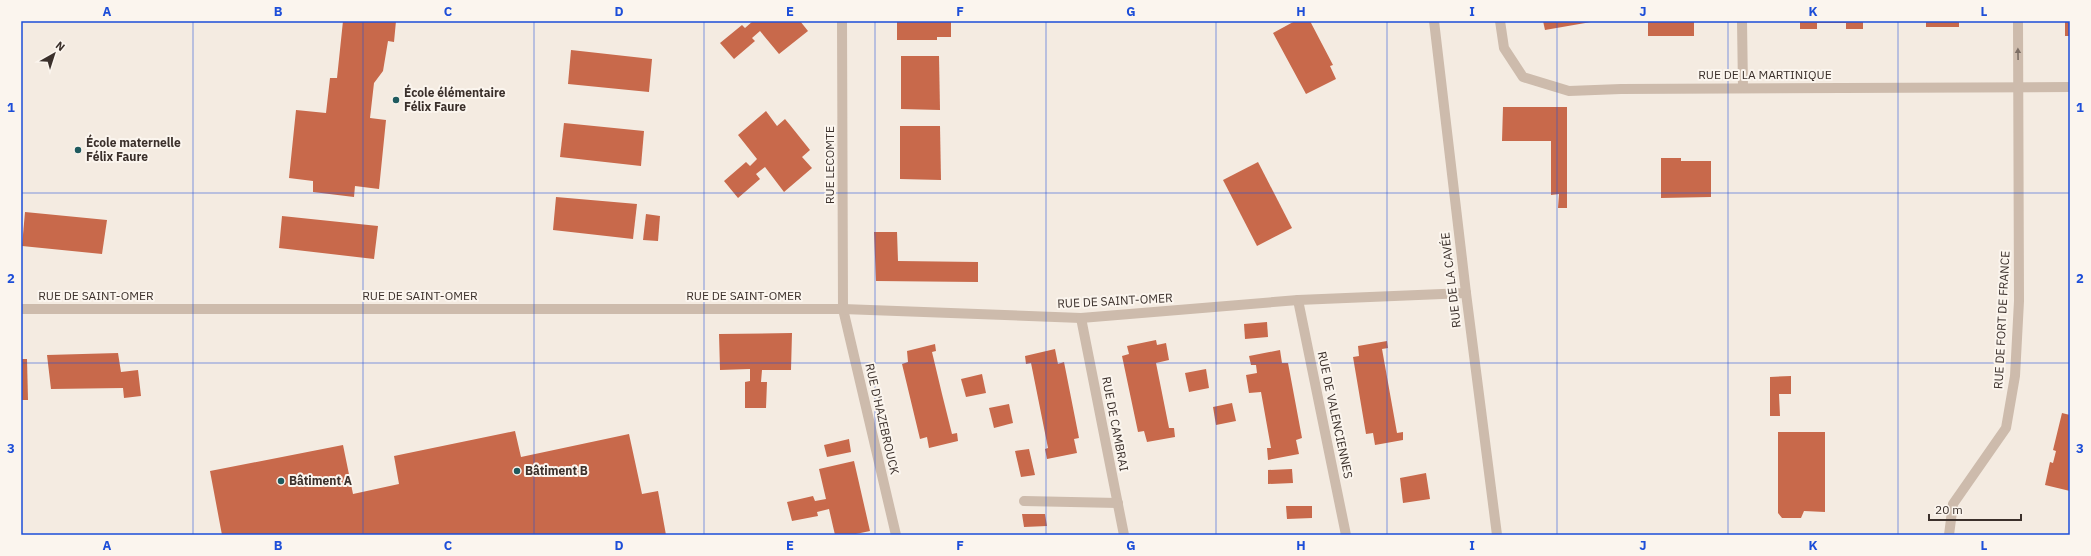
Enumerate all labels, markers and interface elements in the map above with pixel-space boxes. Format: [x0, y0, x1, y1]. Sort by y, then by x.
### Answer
text: A [103, 3, 112, 20]
text: B [274, 3, 283, 20]
text: C [444, 3, 453, 20]
text: D [614, 3, 624, 20]
text: E [786, 3, 794, 20]
text: F [956, 3, 964, 20]
text: G [1126, 3, 1136, 20]
text: H [1296, 3, 1306, 20]
text: I [1469, 3, 1475, 20]
text: J [1639, 3, 1647, 20]
text: K [1808, 3, 1818, 20]
text: L [1981, 3, 1988, 20]
north arrow [34, 34, 74, 74]
text: N [53, 38, 68, 54]
one-way arrow [2015, 47, 2021, 60]
street label: RUE DE LA MARTINIQUE [1698, 67, 1832, 82]
place label: École élémentaire Félix Faure [404, 84, 506, 114]
marker: École élémentaire Félix Faure [391, 95, 401, 105]
text: 1 [7, 99, 15, 116]
text: 1 [2076, 99, 2084, 116]
street label: RUE LECOMTE [822, 126, 837, 204]
place label: École maternelle Félix Faure [86, 134, 181, 164]
marker: École maternelle Félix Faure [73, 145, 83, 155]
street label: RUE DE LA CAVÉE [1437, 231, 1464, 329]
street label: RUE DE FORT DE FRANCE [1990, 250, 2013, 389]
text: 2 [7, 270, 15, 287]
text: 2 [2076, 270, 2084, 287]
street label: RUE DE SAINT-OMER [38, 288, 154, 303]
street label: RUE DE SAINT-OMER [362, 288, 478, 303]
street label: RUE DE SAINT-OMER [686, 288, 802, 303]
street label: RUE DE SAINT-OMER [1057, 290, 1173, 311]
street label: RUE DE VALENCIENNES [1315, 350, 1356, 480]
street label: RUE D'HAZEBROUCK [862, 362, 903, 476]
street label: RUE DE CAMBRAI [1099, 375, 1132, 473]
text: 3 [7, 440, 15, 457]
text: 3 [2076, 440, 2084, 457]
place label: Bâtiment B [525, 463, 588, 478]
marker: Bâtiment B [512, 466, 522, 476]
place label: Bâtiment A [289, 473, 352, 488]
marker: Bâtiment A [276, 476, 286, 486]
scale bar [1929, 496, 2021, 522]
text: 20 m [1935, 502, 1963, 517]
text: A [103, 537, 112, 554]
text: B [274, 537, 283, 554]
text: C [444, 537, 453, 554]
text: D [614, 537, 624, 554]
text: E [786, 537, 794, 554]
text: F [956, 537, 964, 554]
text: G [1126, 537, 1136, 554]
text: H [1296, 537, 1306, 554]
text: I [1469, 537, 1475, 554]
text: J [1639, 537, 1647, 554]
text: K [1808, 537, 1818, 554]
text: L [1981, 537, 1988, 554]

